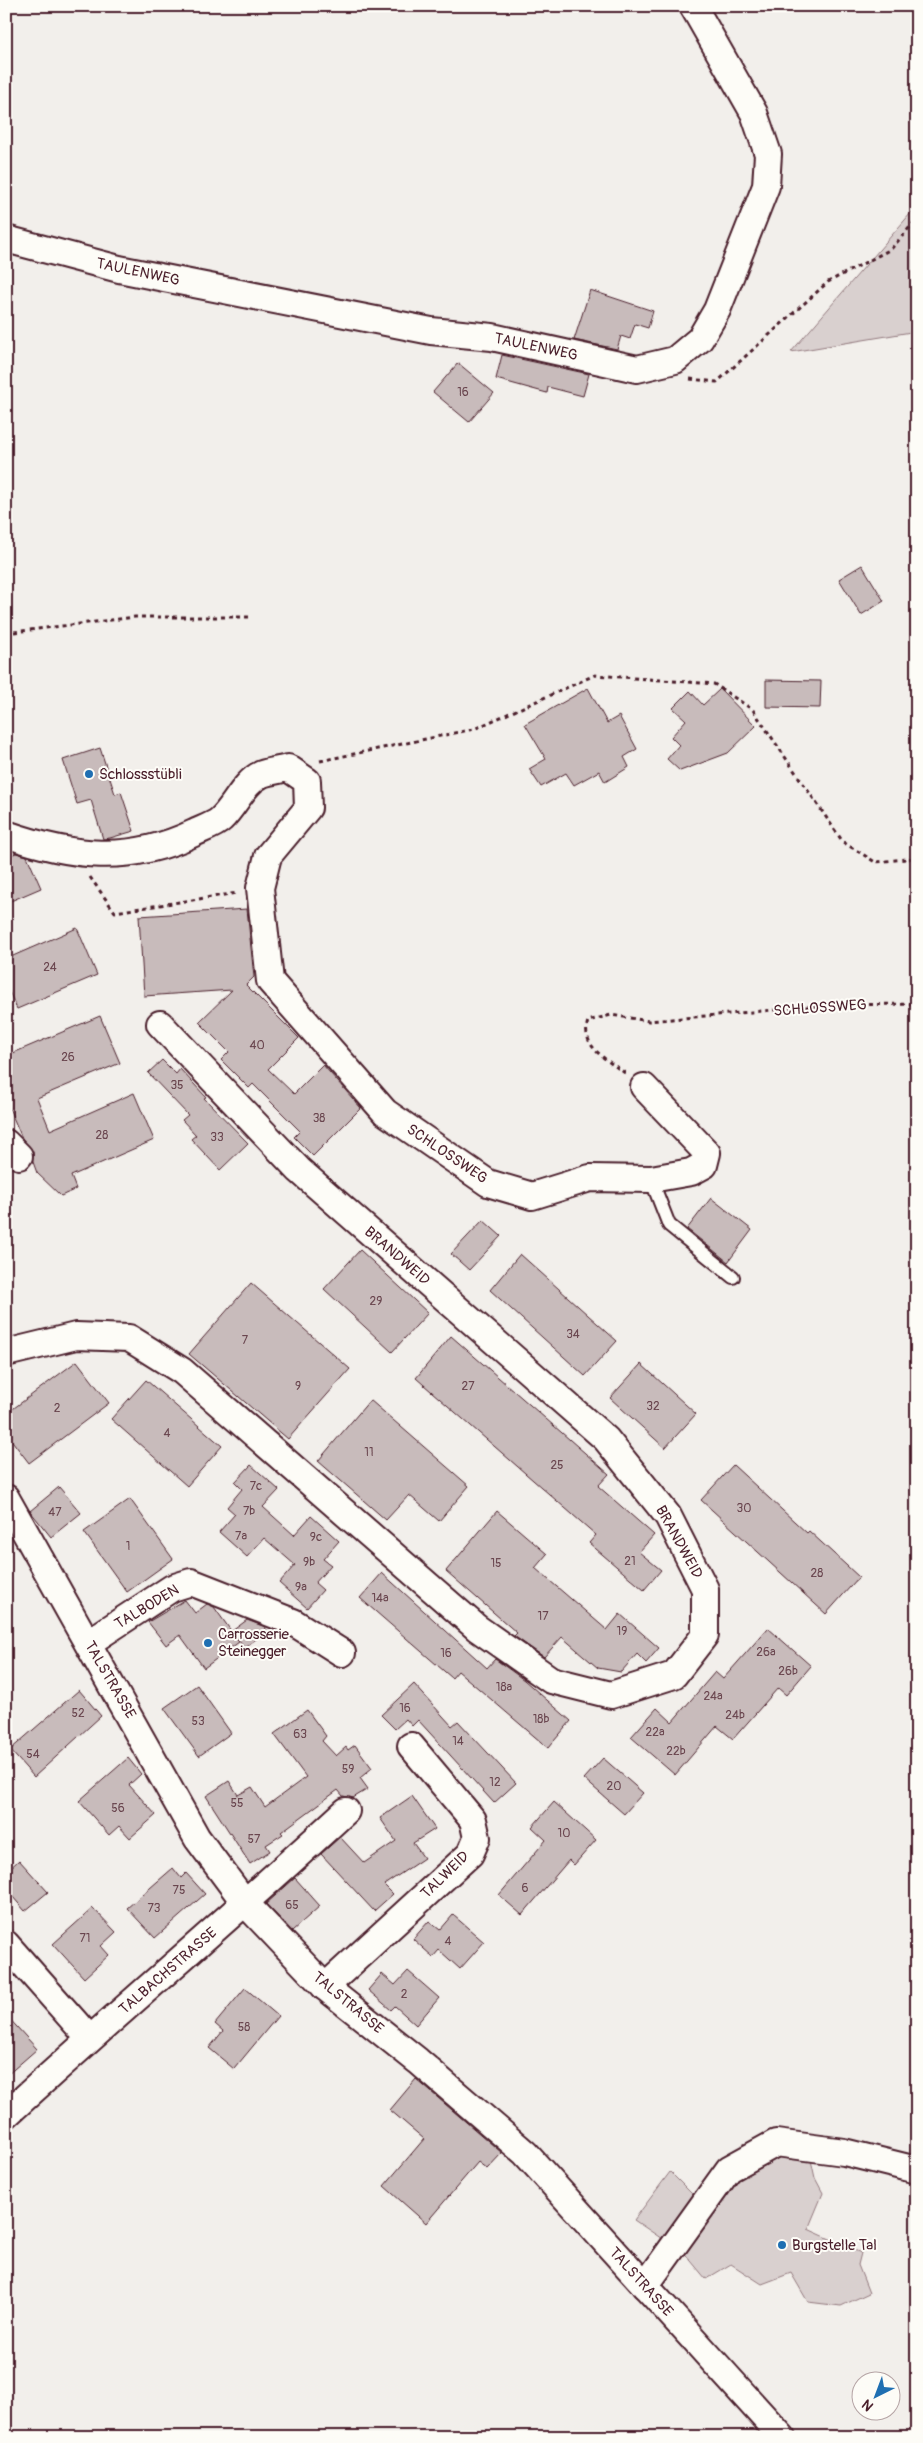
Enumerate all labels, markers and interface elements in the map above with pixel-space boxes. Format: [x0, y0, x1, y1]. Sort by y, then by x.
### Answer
street label: TAULENWEG [95, 254, 181, 290]
street label: TAULENWEG [493, 329, 579, 365]
house number: 16 [457, 385, 469, 400]
place label: Schlossstübli [99, 765, 182, 784]
marker: Schlossstübli [83, 768, 95, 780]
house number: 24 [43, 960, 57, 975]
street label: SCHLOSSWEG [773, 995, 867, 1021]
house number: 40 [249, 1038, 265, 1053]
house number: 26 [61, 1050, 75, 1065]
house number: 35 [170, 1078, 184, 1093]
house number: 38 [313, 1111, 325, 1126]
street label: SCHLOSSWEG [403, 1120, 491, 1188]
house number: 28 [96, 1128, 108, 1143]
house number: 33 [210, 1130, 224, 1145]
street label: BRANDWEID [360, 1222, 434, 1290]
house number: 29 [370, 1294, 382, 1309]
house number: 34 [566, 1327, 580, 1342]
house number: 7 [242, 1333, 249, 1348]
house number: 9 [295, 1379, 301, 1394]
house number: 27 [461, 1379, 475, 1394]
house number: 32 [646, 1399, 660, 1414]
house number: 2 [54, 1401, 61, 1416]
house number: 4 [164, 1426, 171, 1441]
house number: 11 [364, 1445, 374, 1460]
house number: 25 [550, 1458, 564, 1473]
house number: 7c [250, 1479, 262, 1494]
house number: 30 [737, 1501, 751, 1516]
street label: BRANDWEID [651, 1502, 707, 1582]
house number: 7b [243, 1504, 255, 1519]
house number: 47 [48, 1505, 62, 1520]
house number: 7a [235, 1529, 247, 1544]
house number: 9c [310, 1530, 322, 1545]
house number: 1 [126, 1539, 130, 1554]
house number: 21 [624, 1554, 636, 1569]
house number: 9b [303, 1555, 315, 1570]
house number: 15 [490, 1556, 502, 1571]
house number: 28 [811, 1566, 823, 1581]
street label: TALBODEN [111, 1580, 183, 1634]
house number: 9a [295, 1580, 307, 1595]
house number: 14a [371, 1591, 389, 1606]
house number: 17 [537, 1609, 549, 1624]
house number: 19 [617, 1624, 627, 1639]
place label: Carrosserie Steinegger [218, 1625, 290, 1661]
marker: Carrosserie Steinegger [202, 1637, 214, 1649]
street label: TALSTRASSE [80, 1638, 140, 1723]
house number: 26a [756, 1645, 776, 1660]
house number: 16 [440, 1646, 452, 1661]
house number: 26b [778, 1664, 798, 1679]
house number: 18a [496, 1680, 513, 1695]
house number: 24a [703, 1689, 723, 1704]
house number: 16 [399, 1701, 411, 1716]
house number: 52 [71, 1706, 85, 1721]
house number: 24b [725, 1708, 745, 1723]
house number: 18b [533, 1712, 549, 1727]
house number: 53 [191, 1714, 205, 1729]
house number: 22a [646, 1725, 665, 1740]
house number: 63 [293, 1727, 307, 1742]
house number: 14 [452, 1734, 464, 1749]
house number: 22b [666, 1744, 686, 1759]
house number: 54 [26, 1747, 40, 1762]
house number: 59 [342, 1762, 354, 1777]
house number: 12 [489, 1775, 501, 1790]
house number: 20 [607, 1779, 621, 1794]
house number: 55 [230, 1796, 244, 1811]
house number: 56 [111, 1801, 125, 1816]
house number: 10 [558, 1826, 570, 1841]
house number: 57 [248, 1832, 261, 1847]
street label: TALWEID [417, 1847, 473, 1903]
house number: 6 [522, 1881, 529, 1896]
house number: 75 [173, 1883, 185, 1898]
house number: 65 [285, 1898, 299, 1913]
house number: 73 [147, 1901, 161, 1916]
street label: TALBACHSTRASSE [115, 1923, 221, 2019]
house number: 71 [79, 1931, 91, 1946]
house number: 4 [445, 1934, 452, 1949]
street label: TALSTRASSE [309, 1968, 388, 2038]
house number: 2 [401, 1987, 408, 2002]
house number: 58 [238, 2020, 250, 2035]
place label: Burgstelle Tal [792, 2236, 877, 2255]
marker: Burgstelle Tal [776, 2239, 788, 2251]
street label: TALSTRASSE [605, 2243, 677, 2321]
north arrow [850, 2370, 900, 2420]
text: N [858, 2396, 877, 2415]

